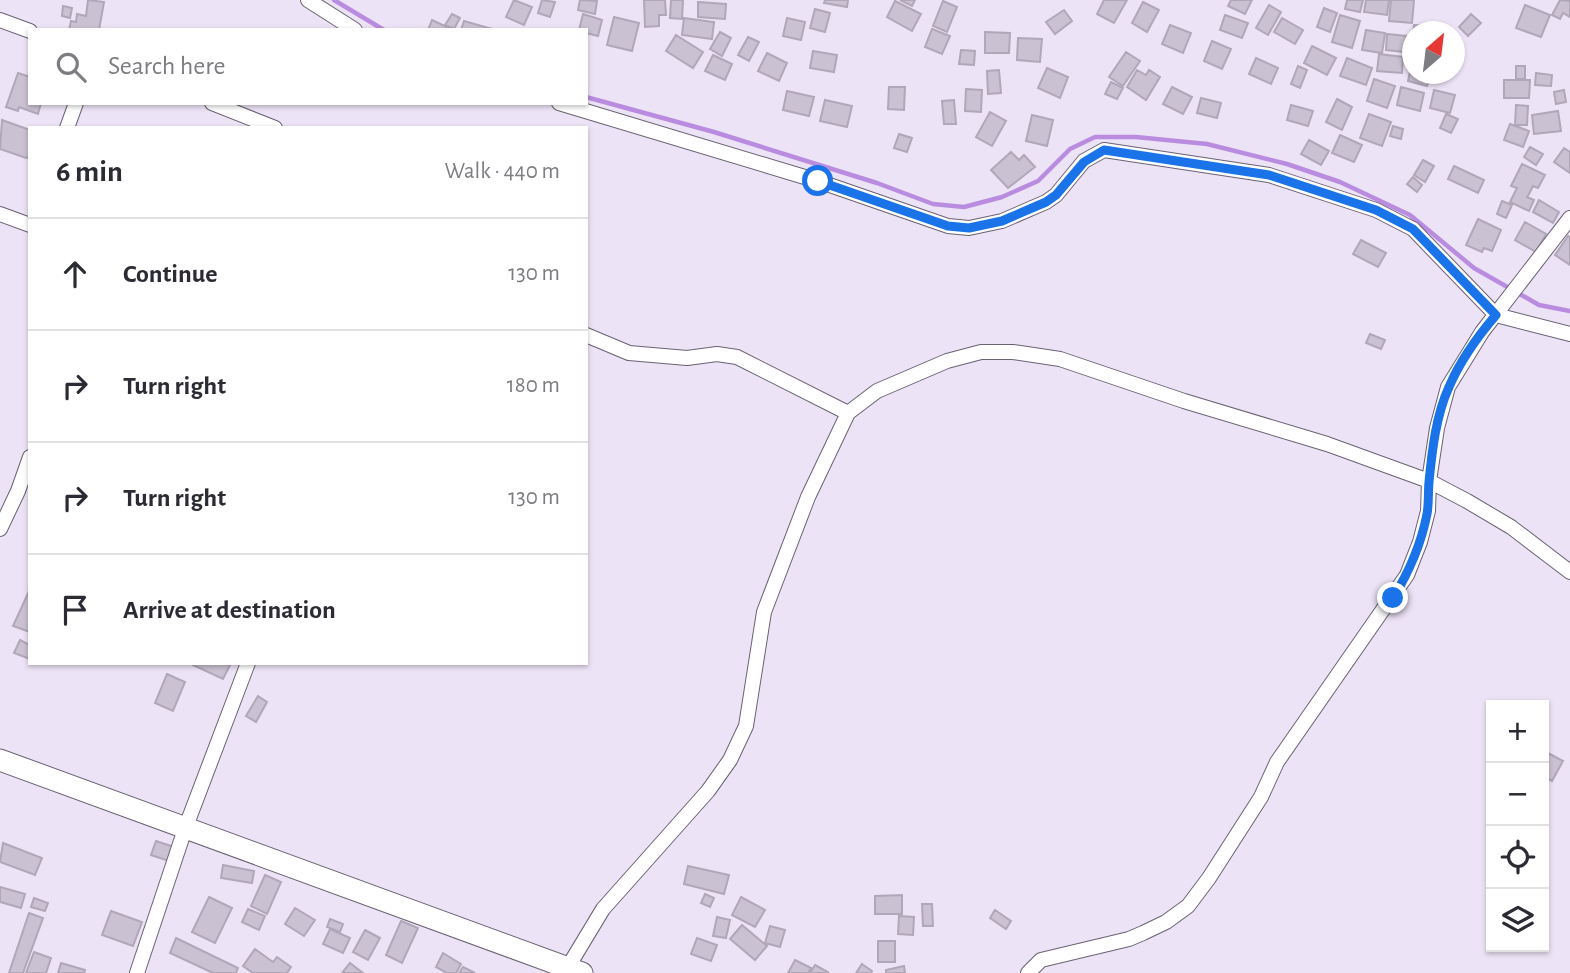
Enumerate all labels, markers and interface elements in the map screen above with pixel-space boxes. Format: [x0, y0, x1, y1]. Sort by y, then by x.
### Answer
north arrow [1402, 21, 1465, 84]
search box [28, 28, 588, 105]
icon: search [52, 48, 90, 86]
text: Search here [108, 53, 226, 79]
text: 6 min [56, 157, 123, 187]
text: Walk · 440 m [445, 160, 560, 183]
route start [802, 165, 833, 196]
icon: ahead [56, 255, 94, 293]
text: Continue [123, 261, 218, 287]
text: 130 m [508, 262, 560, 285]
icon: right [56, 367, 94, 405]
text: Turn right [123, 373, 226, 399]
text: 180 m [507, 374, 560, 397]
icon: right [56, 479, 94, 517]
text: Turn right [123, 485, 226, 511]
text: 130 m [508, 486, 560, 509]
route end [1377, 582, 1408, 613]
icon: arrive [56, 591, 94, 629]
text: Arrive at destination [123, 597, 336, 623]
map controls [1486, 700, 1549, 952]
button: + [1486, 700, 1549, 763]
button: − [1486, 763, 1549, 826]
button: locate [1486, 826, 1549, 889]
button: layers [1486, 889, 1549, 952]

